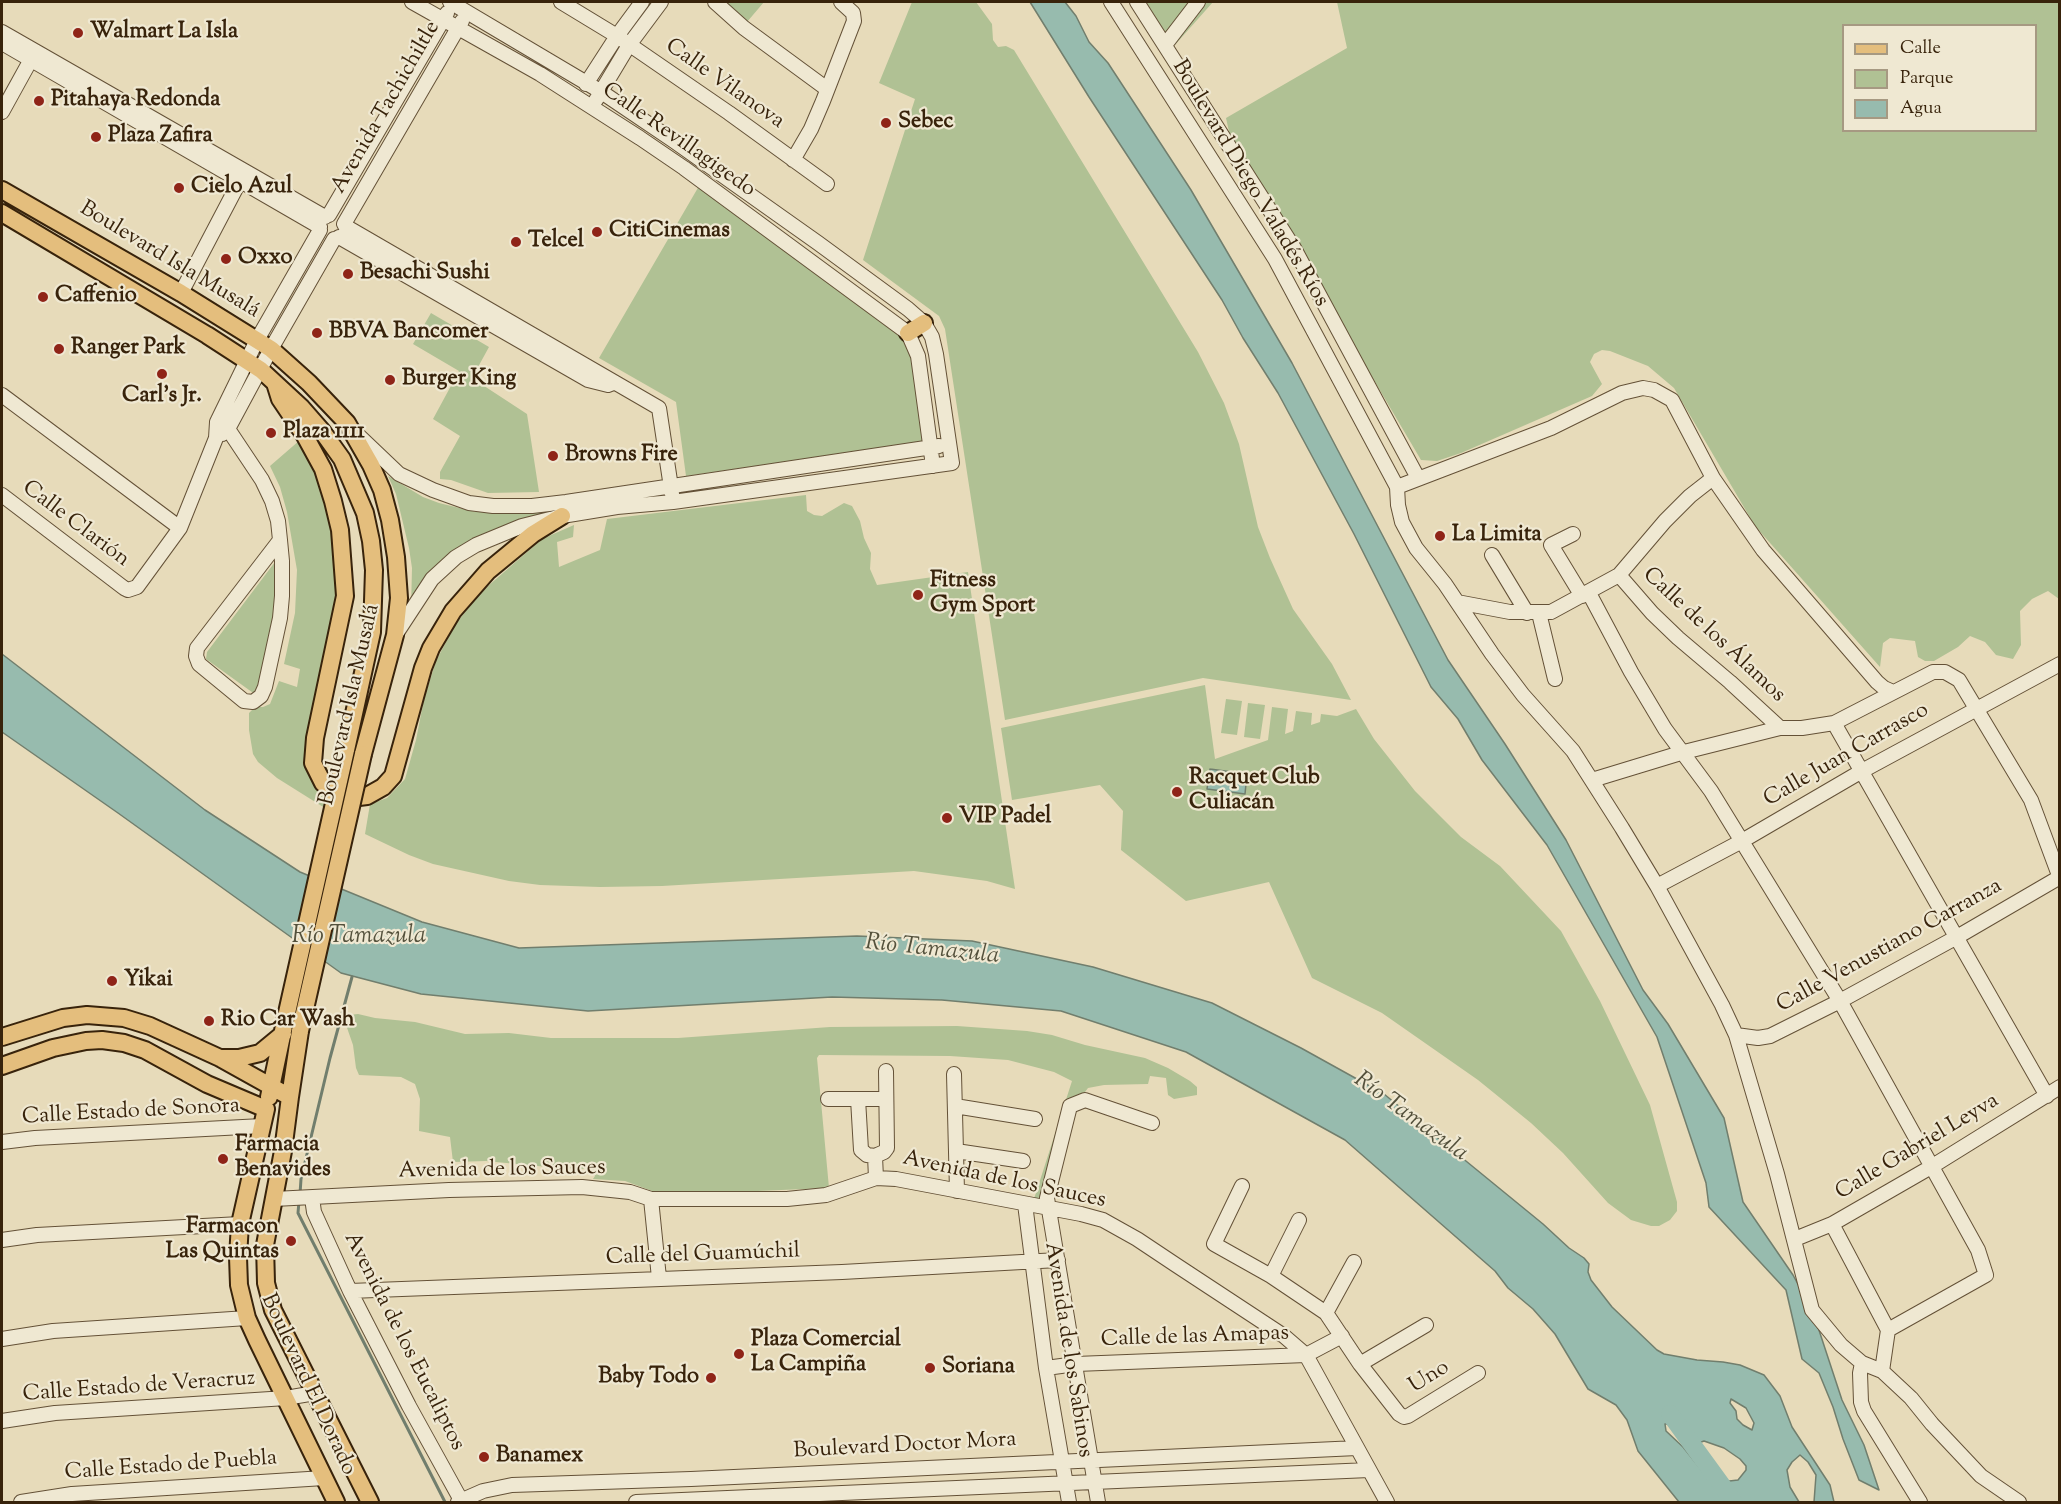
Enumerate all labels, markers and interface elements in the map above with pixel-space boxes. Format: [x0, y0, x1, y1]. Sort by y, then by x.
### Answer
street label: Avenida Tachichiltle [327, 17, 447, 199]
place label: Walmart La Isla [90, 20, 238, 46]
legend [1842, 24, 2037, 132]
marker: Walmart La Isla [71, 26, 85, 40]
street label: Calle Vilanova [659, 34, 789, 136]
text: Calle [1900, 36, 1941, 62]
street label: Boulevard Diego Valadés Ríos [1165, 56, 1333, 312]
text: Parque [1900, 66, 1953, 92]
street label: Calle Revillagigedo [596, 78, 760, 204]
place label: Pitahaya Redonda [51, 88, 220, 114]
marker: Pitahaya Redonda [32, 94, 46, 108]
text: Agua [1900, 96, 1942, 122]
place label: Sebec [898, 110, 953, 136]
marker: Sebec [879, 116, 893, 130]
place label: Plaza Zafira [108, 124, 213, 150]
marker: Plaza Zafira [89, 130, 103, 144]
place label: Cielo Azul [191, 175, 292, 201]
marker: Cielo Azul [172, 181, 186, 195]
street label: Boulevard Isla Musalá [74, 197, 264, 325]
place label: CitiCinemas [609, 219, 730, 245]
marker: CitiCinemas [590, 225, 604, 239]
place label: Telcel [528, 229, 584, 255]
marker: Telcel [509, 235, 523, 249]
place label: Oxxo [238, 246, 293, 272]
marker: Oxxo [219, 252, 233, 266]
place label: Besachi Sushi [360, 261, 490, 287]
marker: Besachi Sushi [341, 267, 355, 281]
place label: Caffenio [55, 284, 137, 310]
marker: Caffenio [36, 290, 50, 304]
place label: BBVA Bancomer [329, 320, 488, 346]
marker: BBVA Bancomer [310, 326, 324, 340]
place label: Ranger Park [71, 336, 186, 362]
marker: Ranger Park [52, 342, 66, 356]
marker: Carl's Jr. [155, 367, 169, 381]
place label: Burger King [402, 367, 516, 393]
marker: Burger King [383, 373, 397, 387]
place label: Carl's Jr. [122, 384, 202, 410]
place label: Plaza 1111 [283, 420, 365, 446]
marker: Plaza 1111 [264, 426, 278, 440]
place label: Browns Fire [565, 443, 678, 469]
marker: Browns Fire [546, 449, 560, 463]
street label: Calle Clarión [16, 476, 134, 574]
place label: La Limita [1452, 523, 1542, 549]
marker: La Limita [1433, 529, 1447, 543]
street label: Calle de los Álamos [1636, 563, 1790, 709]
place label: Fitness Gym Sport [930, 569, 1035, 620]
marker: Fitness Gym Sport [911, 588, 925, 602]
street label: Boulevard Isla Musalá [315, 602, 387, 808]
street label: Calle Juan Carrasco [1760, 698, 1934, 814]
place label: Racquet Club Culiacán [1189, 766, 1320, 818]
marker: Racquet Club Culiacán [1170, 785, 1184, 799]
place label: VIP Padel [959, 805, 1051, 831]
marker: VIP Padel [940, 811, 954, 825]
street label: Calle Venustiano Carranza [1773, 874, 2007, 1020]
water label: Río Tamazula [292, 924, 426, 952]
water label: Río Tamazula [864, 930, 1000, 972]
place label: Yikai [124, 968, 173, 994]
marker: Yikai [105, 974, 119, 988]
place label: Rio Car Wash [221, 1008, 355, 1034]
marker: Rio Car Wash [202, 1014, 216, 1028]
water label: Río Tamazula [1347, 1067, 1473, 1169]
street label: Calle Gabriel Leyva [1832, 1089, 2004, 1207]
street label: Calle Estado de Sonora [21, 1094, 241, 1132]
place label: Farmacia Benavides [235, 1133, 331, 1184]
street label: Avenida de los Sauces [900, 1147, 1108, 1215]
marker: Farmacia Benavides [216, 1152, 230, 1166]
street label: Avenida de los Sauces [398, 1156, 606, 1186]
place label: Farmacon Las Quintas [166, 1215, 279, 1266]
street label: Avenida de los Eucaliptos [336, 1229, 470, 1455]
marker: Farmacon Las Quintas [284, 1234, 298, 1248]
street label: Calle del Guamúchil [605, 1239, 801, 1273]
street label: Avenida de los Sabinos [1037, 1241, 1097, 1459]
street label: Boulevard El Dorado [253, 1290, 361, 1480]
street label: Calle de las Amapas [1100, 1322, 1290, 1354]
place label: Plaza Comercial La Campiña [751, 1328, 901, 1380]
marker: Plaza Comercial La Campiña [732, 1347, 746, 1361]
place label: Soriana [942, 1355, 1015, 1381]
street label: Uno [1405, 1355, 1455, 1401]
marker: Soriana [923, 1361, 937, 1375]
place label: Baby Todo [598, 1365, 699, 1391]
street label: Calle Estado de Veracruz [22, 1367, 256, 1409]
marker: Baby Todo [704, 1371, 718, 1385]
street label: Boulevard Doctor Mora [793, 1428, 1017, 1466]
place label: Banamex [496, 1444, 583, 1470]
street label: Calle Estado de Puebla [64, 1446, 278, 1488]
marker: Banamex [477, 1450, 491, 1464]

